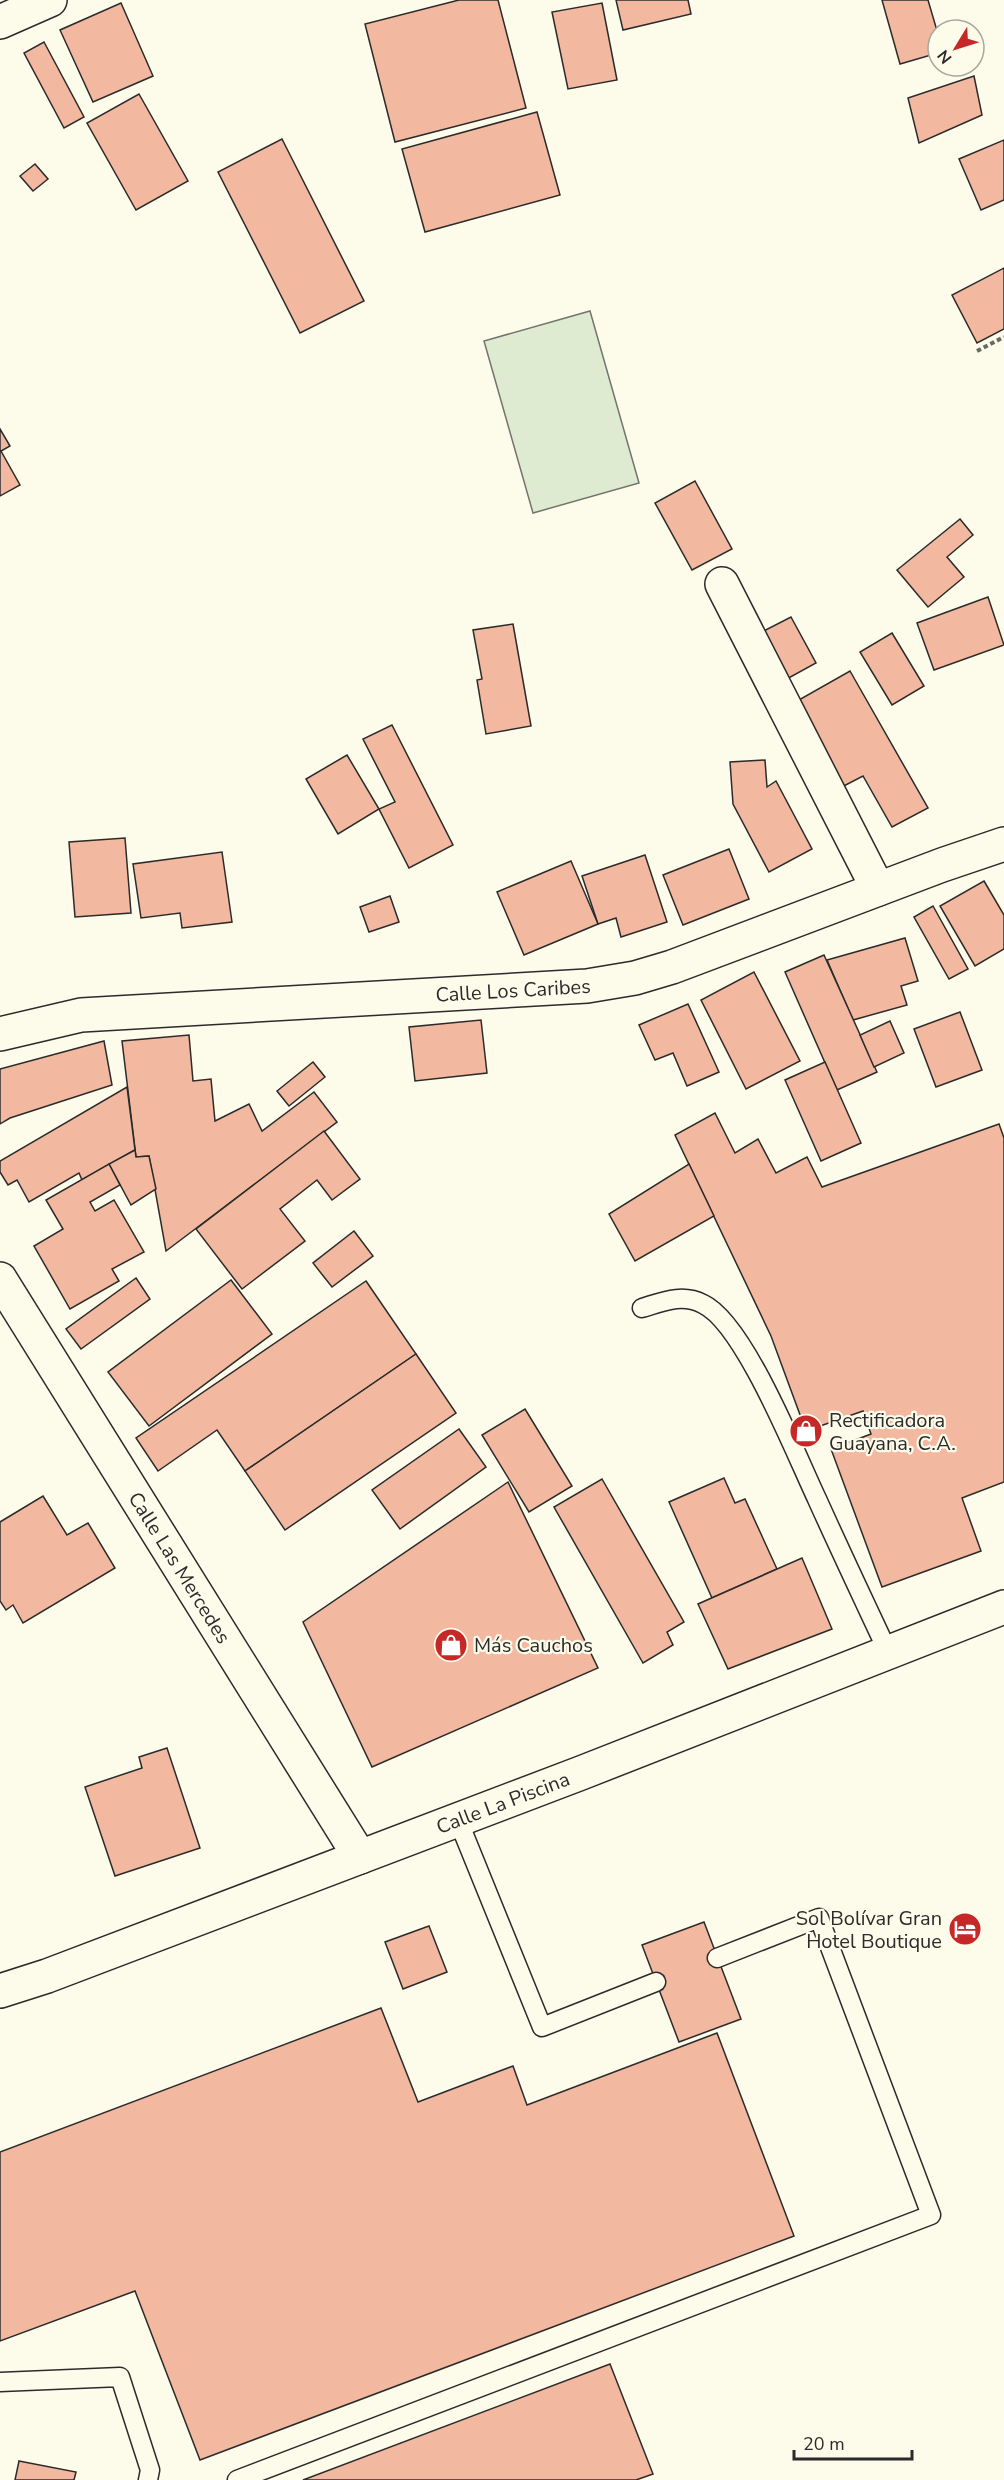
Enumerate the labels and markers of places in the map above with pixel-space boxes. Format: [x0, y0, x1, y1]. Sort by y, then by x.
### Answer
place label: Rectificadora Guayana, C.A. [829, 1407, 956, 1457]
shop icon: Rectificadora Guayana, C.A. [788, 1413, 824, 1449]
shop icon: Más Cauchos [433, 1627, 469, 1663]
place label: Más Cauchos [474, 1632, 593, 1659]
place label: Sol Bolívar Gran Hotel Boutique [796, 1905, 942, 1955]
hotel icon: Sol Bolívar Gran Hotel Boutique [947, 1911, 983, 1947]

